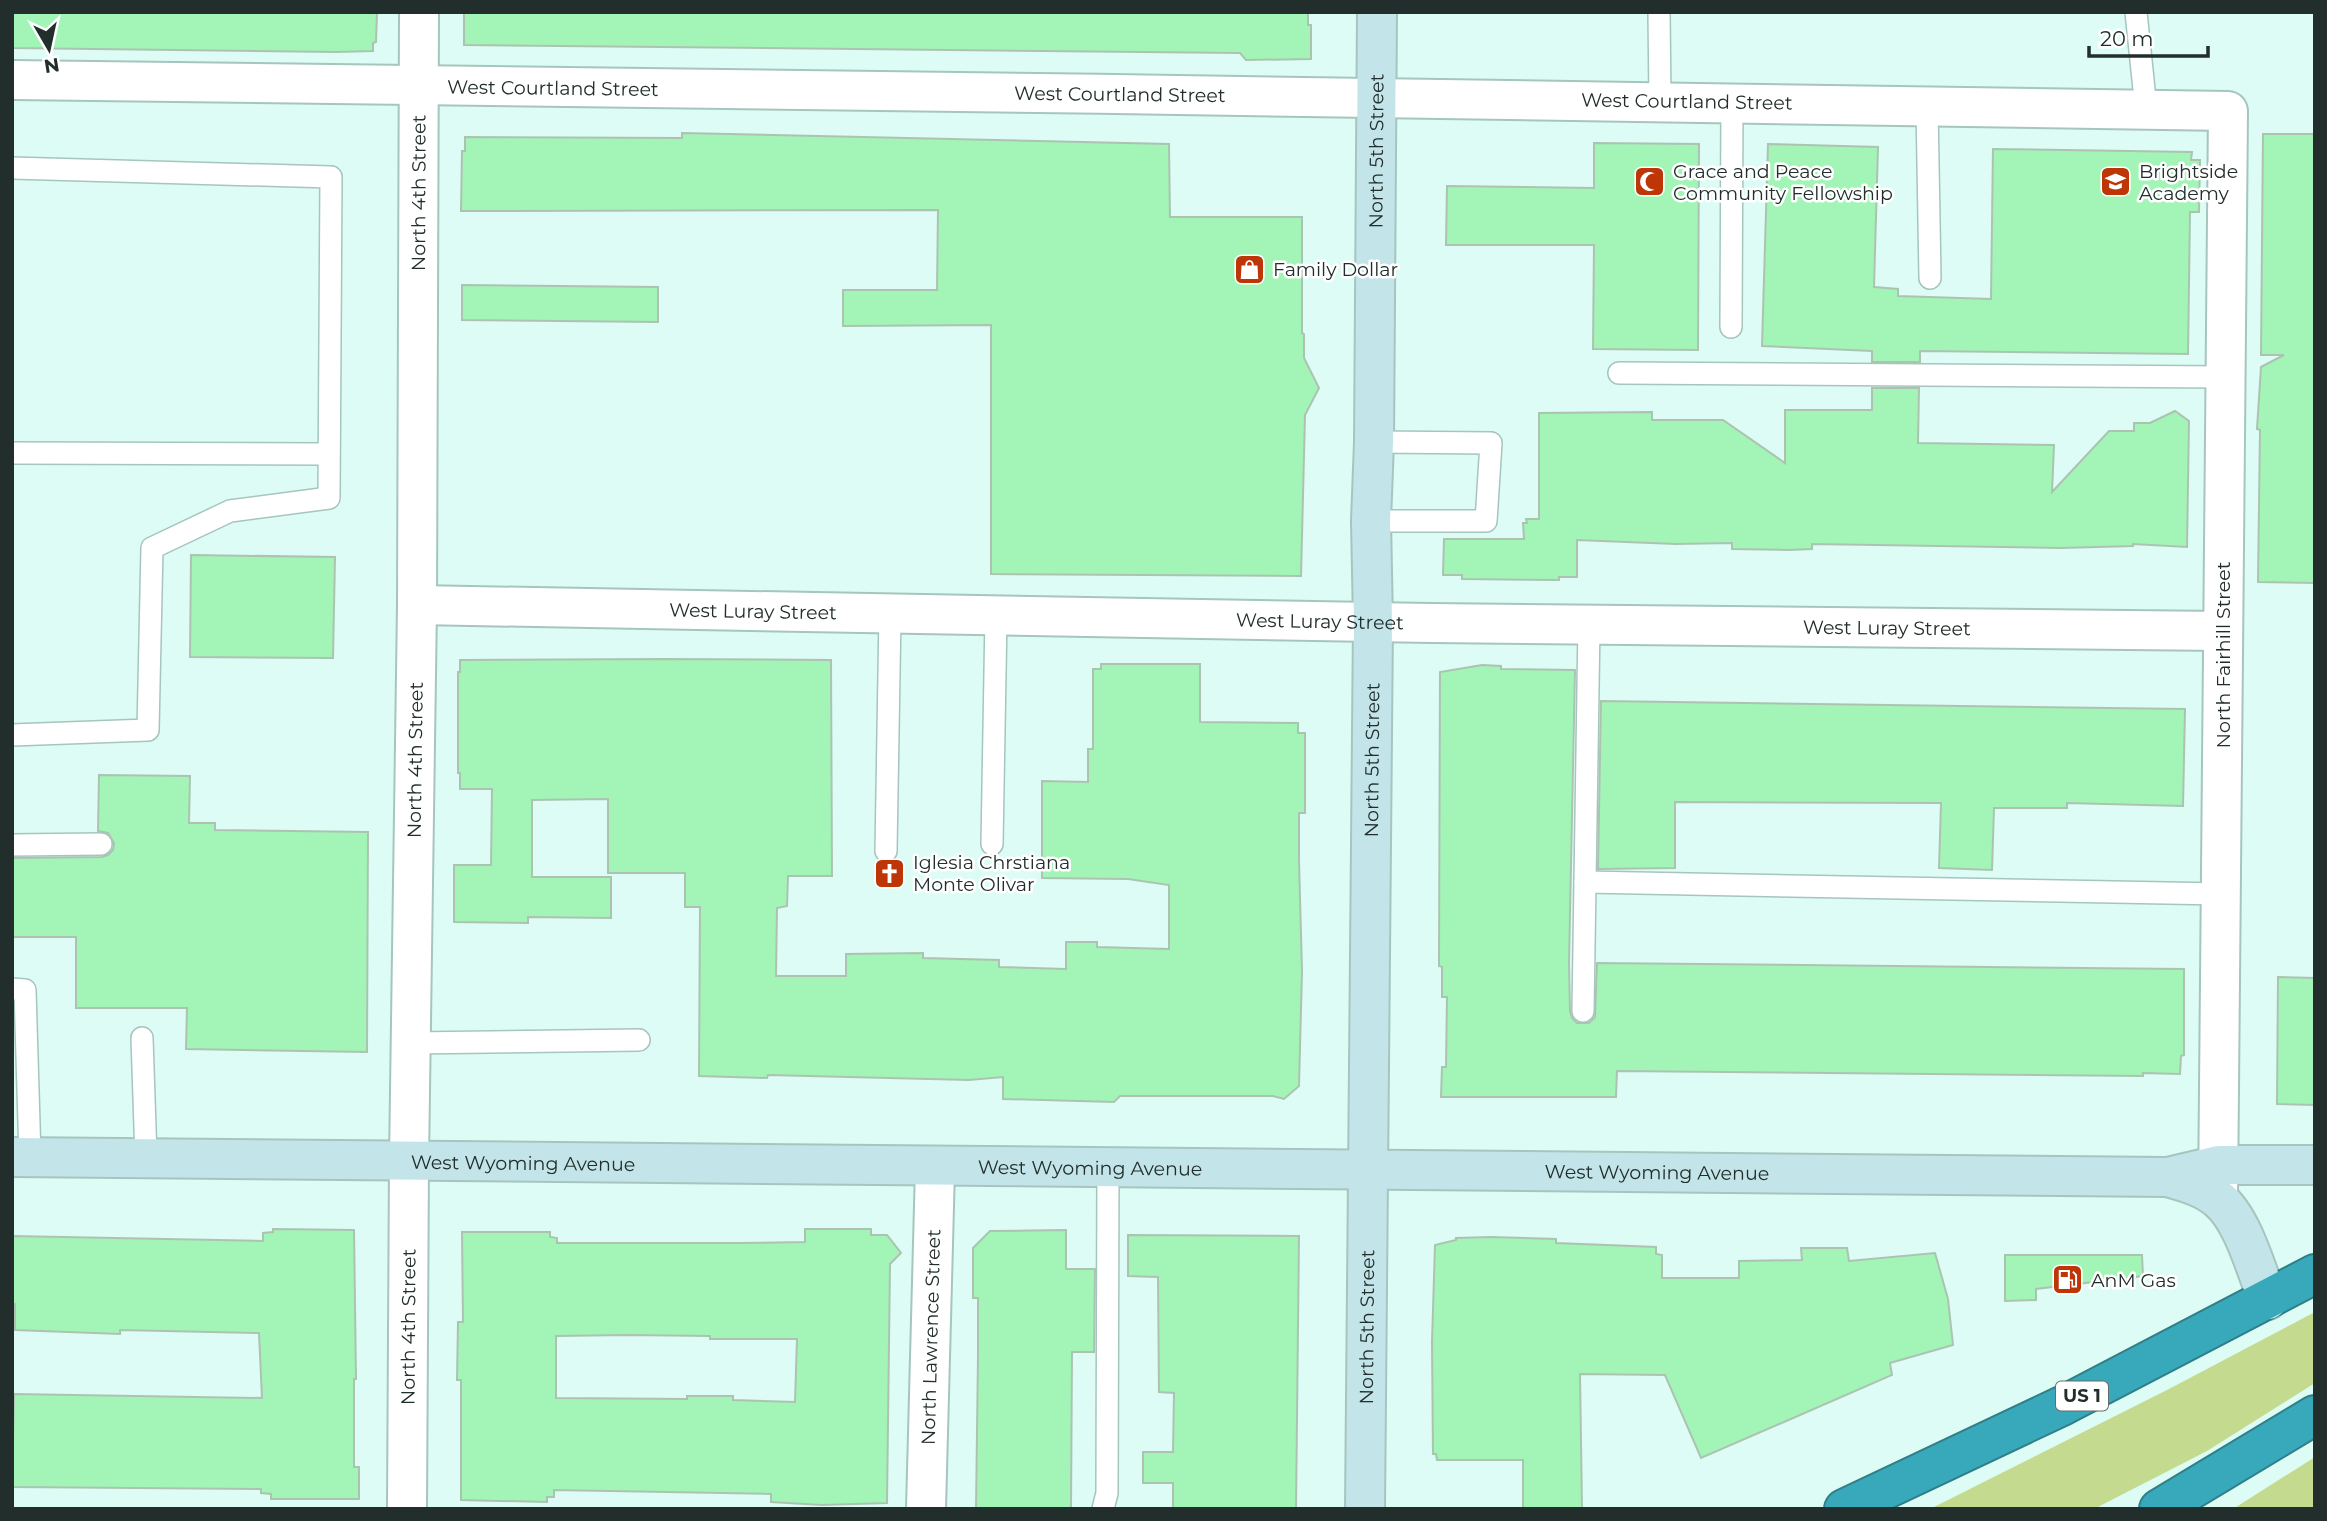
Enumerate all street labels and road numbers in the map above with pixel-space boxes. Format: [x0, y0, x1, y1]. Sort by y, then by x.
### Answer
street label: North 5th Street [1364, 73, 1388, 229]
street label: West Courtland Street [447, 75, 659, 101]
street label: West Courtland Street [1014, 81, 1226, 107]
street label: West Courtland Street [1581, 88, 1793, 114]
street label: North 4th Street [407, 115, 430, 271]
street label: North Fairhill Street [2212, 561, 2235, 748]
street label: West Luray Street [669, 598, 837, 624]
street label: West Luray Street [1236, 608, 1404, 634]
street label: West Luray Street [1803, 615, 1971, 640]
street label: North 4th Street [402, 681, 427, 838]
street label: North 5th Street [1360, 682, 1384, 837]
street label: West Wyoming Avenue [411, 1150, 635, 1176]
street label: West Wyoming Avenue [978, 1155, 1202, 1180]
street label: West Wyoming Avenue [1545, 1160, 1769, 1185]
street label: North Lawrence Street [916, 1229, 945, 1445]
street label: North 4th Street [396, 1248, 420, 1405]
street label: North 5th Street [1354, 1249, 1379, 1404]
road number: US 1 [2056, 1381, 2108, 1410]

